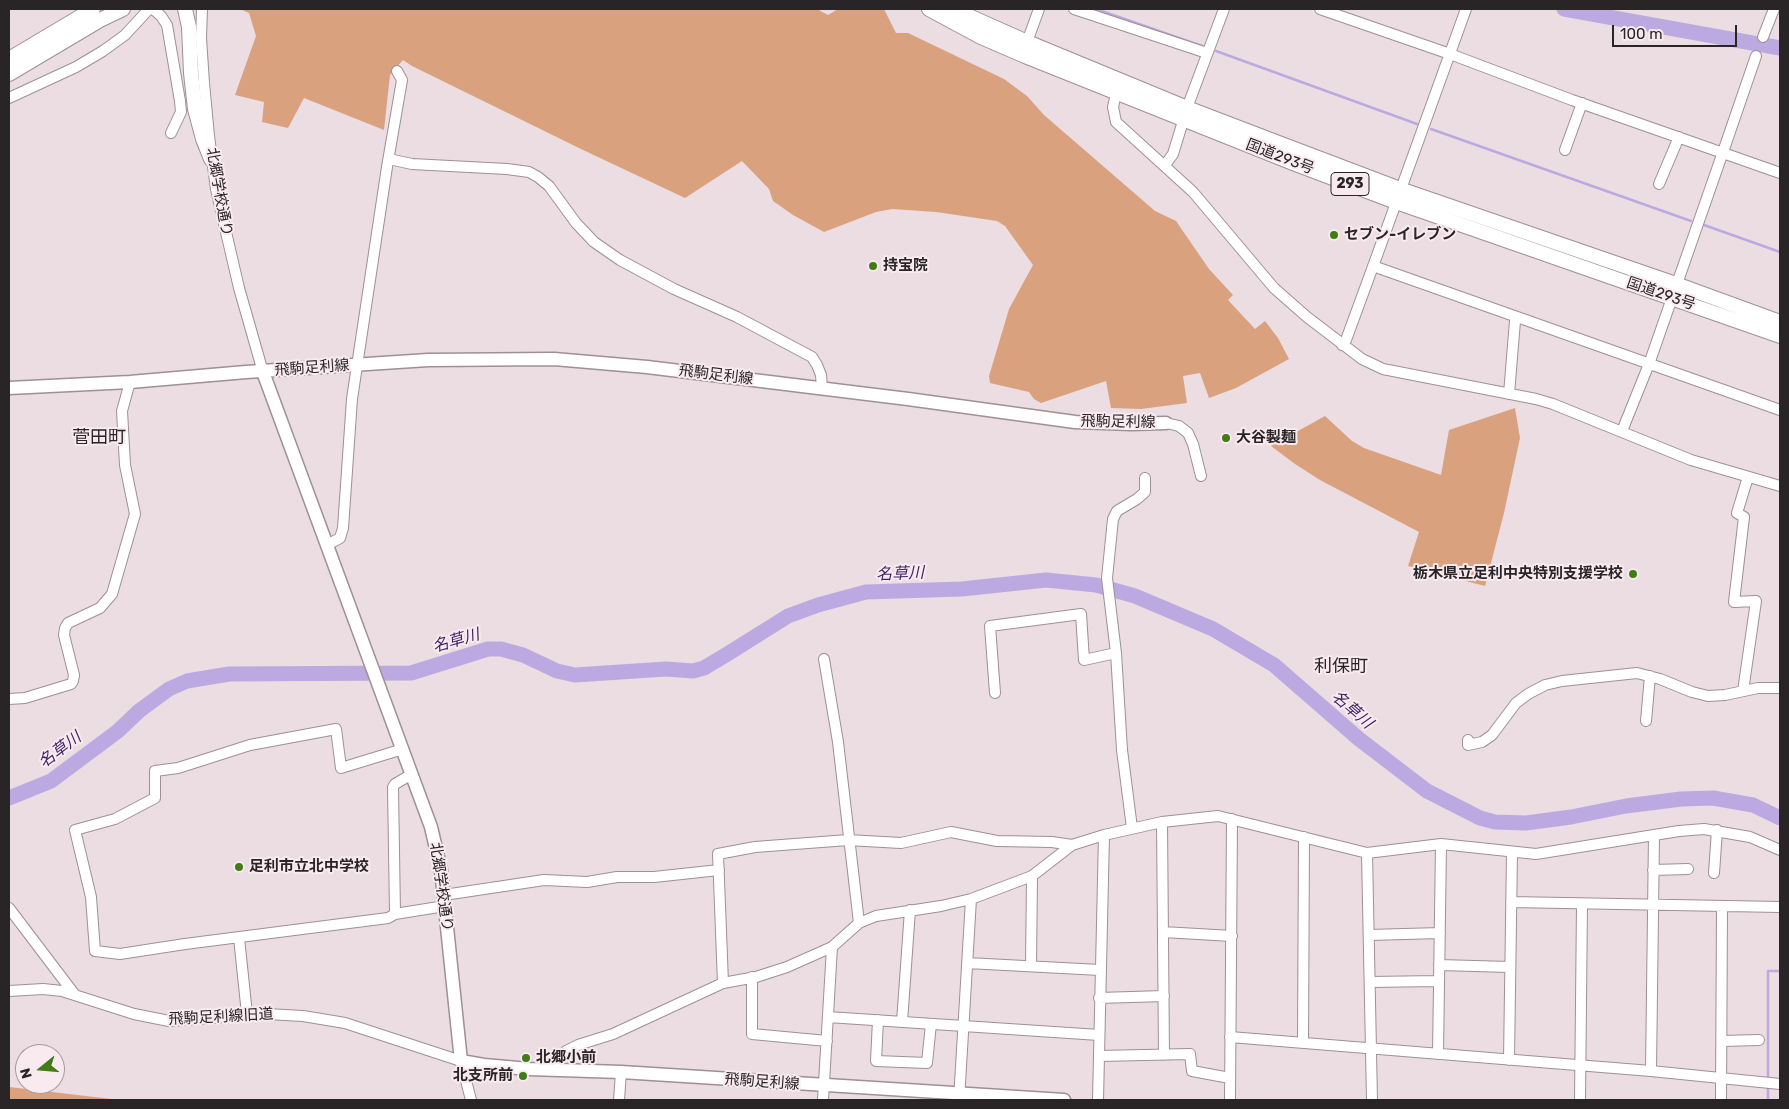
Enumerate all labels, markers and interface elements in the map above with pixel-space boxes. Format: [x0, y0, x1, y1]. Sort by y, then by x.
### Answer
scale bar [1614, 15, 1739, 47]
text: 100 m [1620, 25, 1662, 43]
street label: 国道293号 [1243, 136, 1317, 178]
street label: 北郷学校通り [202, 146, 236, 238]
road number: 293 [1331, 172, 1369, 195]
place label: セブン-イレブン [1344, 226, 1456, 244]
marker: セブン-イレブン [1328, 229, 1340, 241]
place label: 持宝院 [883, 257, 928, 275]
marker: 持宝院 [867, 260, 879, 272]
street label: 国道293号 [1624, 274, 1698, 314]
street label: 飛駒足利線 [274, 356, 350, 380]
street label: 飛駒足利線 [678, 361, 754, 389]
street label: 飛駒足利線 [1080, 412, 1156, 432]
district label: 菅田町 [72, 427, 126, 449]
place label: 大谷製麺 [1236, 429, 1296, 447]
marker: 大谷製麺 [1220, 432, 1232, 444]
water label: 名草川 [876, 564, 924, 584]
place label: 栃木県立足利中央特別支援学校 [1413, 565, 1623, 583]
marker: 栃木県立足利中央特別支援学校 [1627, 568, 1639, 580]
water label: 名草川 [430, 625, 482, 657]
district label: 利保町 [1314, 656, 1368, 678]
water label: 名草川 [1328, 687, 1376, 733]
water label: 名草川 [35, 728, 85, 772]
street label: 北郷学校通り [426, 841, 456, 933]
place label: 足利市立北中学校 [249, 858, 369, 876]
marker: 足利市立北中学校 [233, 861, 245, 873]
street label: 飛駒足利線旧道 [168, 1005, 274, 1029]
north arrow [15, 1044, 65, 1094]
place label: 北郷小前 [536, 1049, 596, 1067]
marker: 北郷小前 [520, 1052, 532, 1064]
text: N [17, 1066, 36, 1081]
place label: 北支所前 [453, 1067, 513, 1085]
marker: 北支所前 [517, 1070, 529, 1082]
street label: 飛駒足利線 [724, 1070, 800, 1094]

